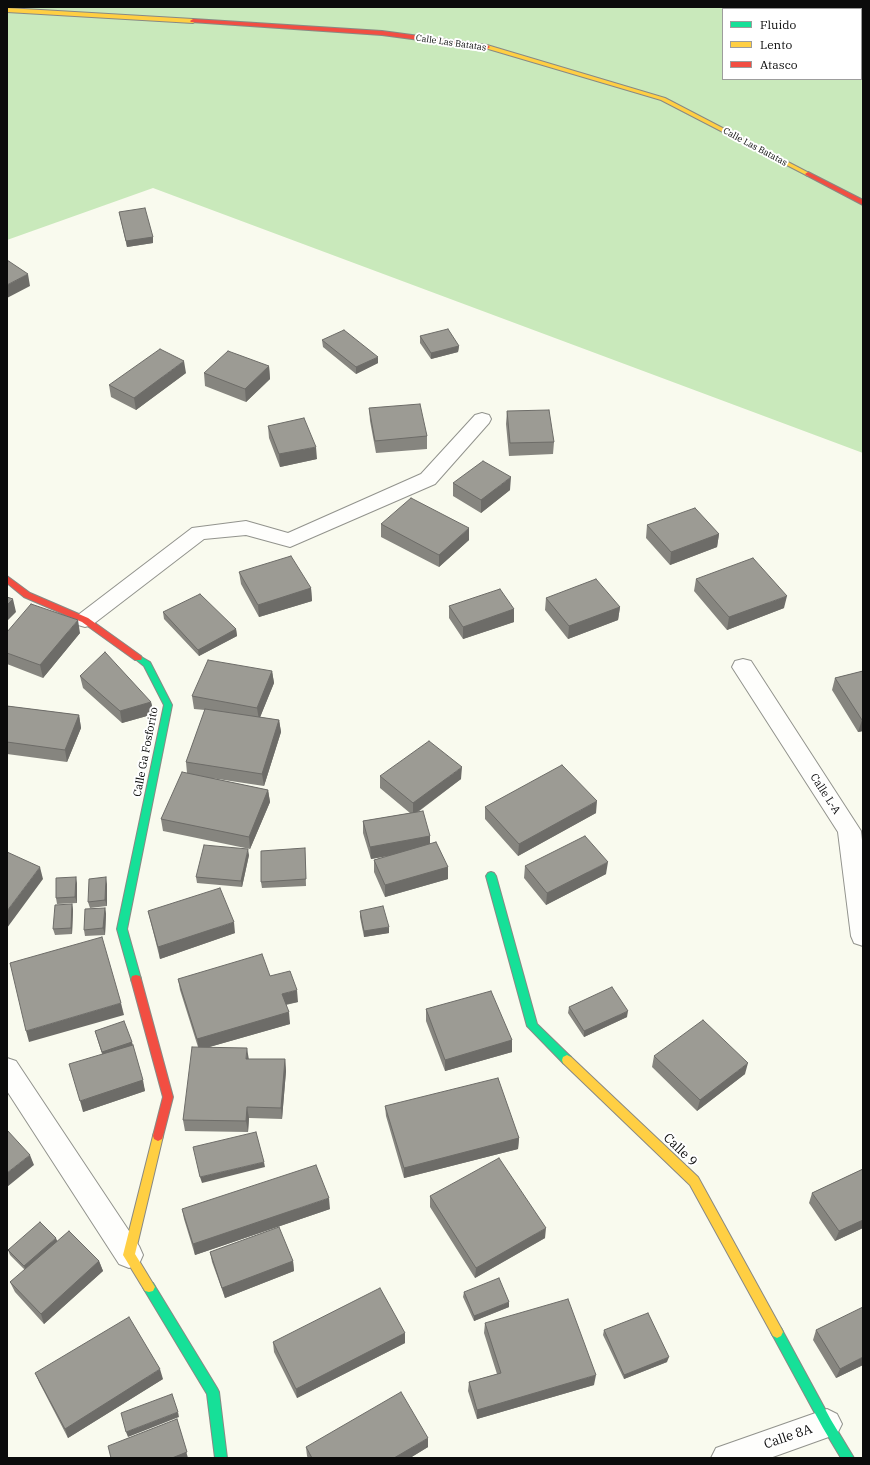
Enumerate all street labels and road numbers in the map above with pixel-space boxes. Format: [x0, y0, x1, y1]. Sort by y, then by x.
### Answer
street label: Calle Las Batatas [415, 33, 487, 53]
street label: Calle Las Batatas [721, 126, 789, 168]
street label: Calle Ga Fosforito [131, 706, 161, 798]
street label: Calle L-A [807, 771, 843, 817]
street label: Calle 9 [660, 1130, 700, 1170]
street label: Calle 8A [762, 1422, 814, 1452]

